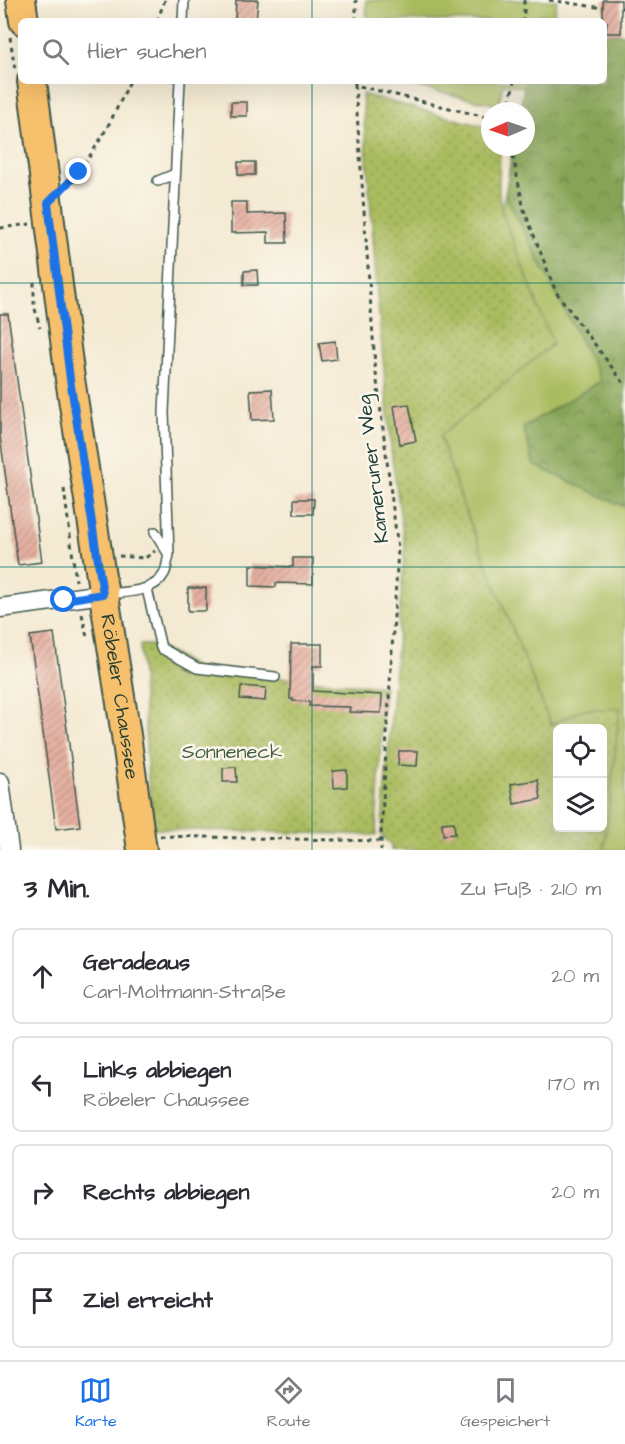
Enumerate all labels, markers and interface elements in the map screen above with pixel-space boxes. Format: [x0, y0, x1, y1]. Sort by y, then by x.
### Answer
search box [18, 18, 607, 84]
icon: search [39, 35, 72, 68]
text: Hier suchen [87, 36, 206, 67]
north arrow [481, 102, 535, 156]
route end [65, 158, 91, 184]
street label: Kameruner Weg [350, 393, 397, 545]
route start [50, 586, 76, 612]
street label: Röbeler Chaussee [93, 612, 146, 781]
map controls [553, 724, 607, 832]
button: locate [553, 724, 607, 778]
park label: Sonneneck [182, 738, 282, 766]
button: layers [553, 778, 607, 832]
text: 3 Min. [24, 871, 90, 907]
text: Zu Fuß · 210 m [460, 875, 601, 903]
text: Geradeaus [83, 947, 190, 978]
icon: ahead [26, 960, 59, 993]
text: 20 m [551, 962, 599, 990]
text: Carl-Moltmann-Straße [83, 978, 286, 1006]
text: Links abbiegen [83, 1055, 231, 1086]
icon: left [26, 1068, 59, 1101]
text: 170 m [548, 1070, 599, 1098]
text: Röbeler Chaussee [83, 1086, 250, 1114]
icon: right [26, 1176, 59, 1209]
text: Rechts abbiegen [83, 1177, 250, 1208]
text: 20 m [551, 1178, 599, 1206]
icon: arrive [26, 1284, 59, 1317]
text: Ziel erreicht [83, 1285, 213, 1316]
tab: Karte [75, 1374, 117, 1432]
tab: Route [267, 1374, 310, 1432]
tab: Gespeichert [460, 1374, 550, 1432]

